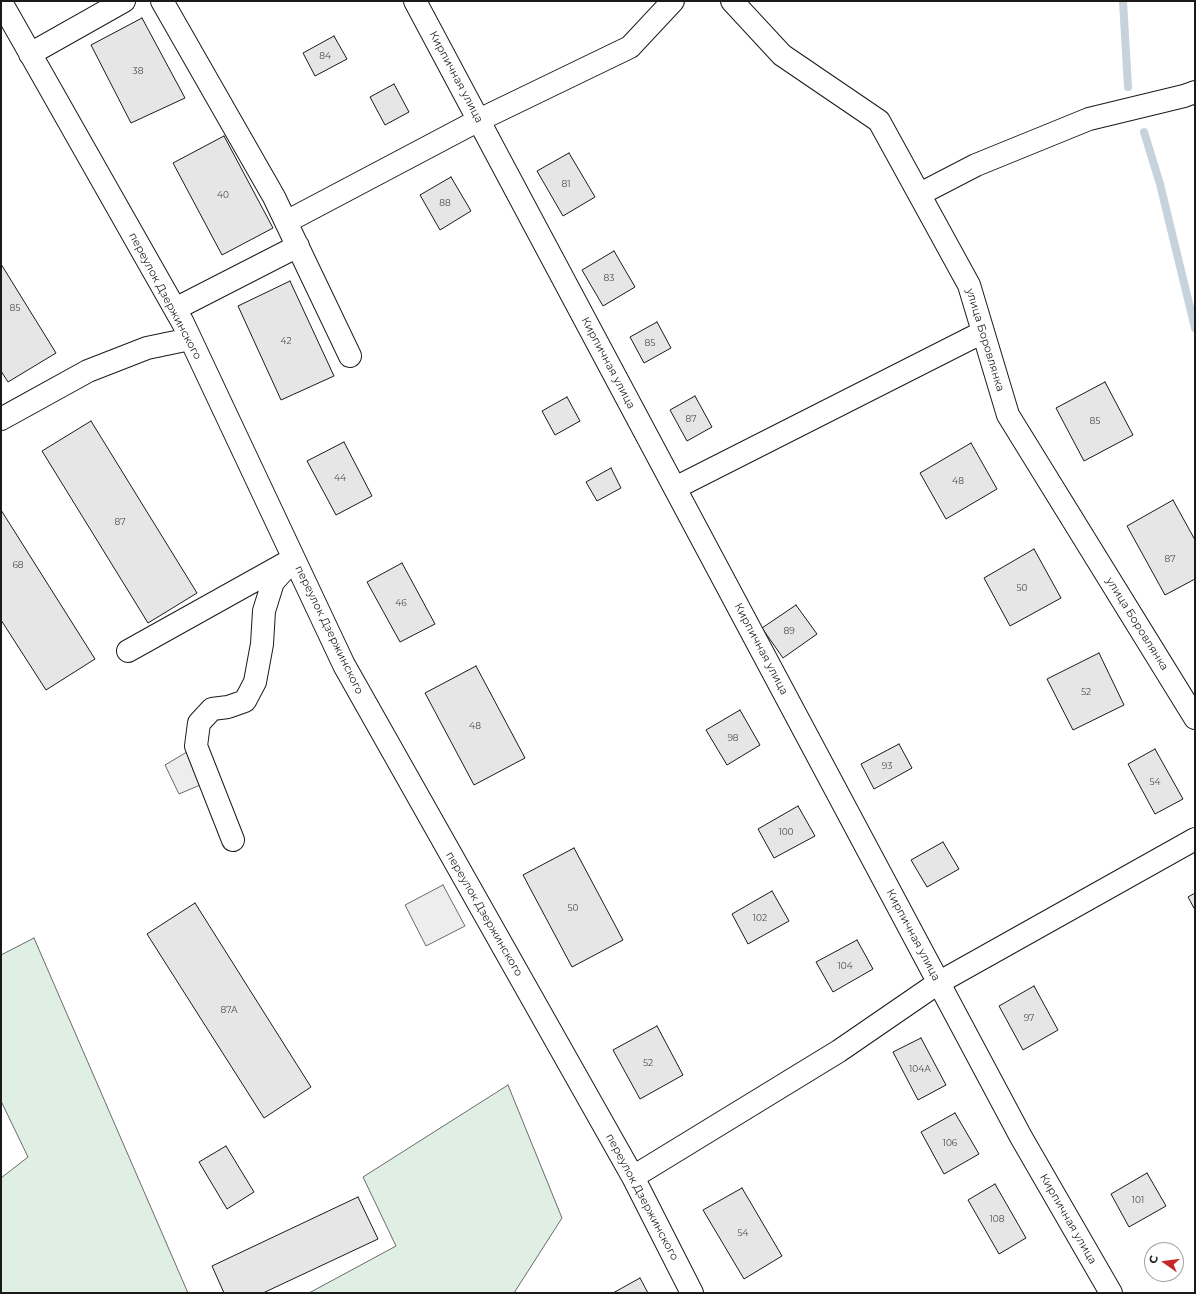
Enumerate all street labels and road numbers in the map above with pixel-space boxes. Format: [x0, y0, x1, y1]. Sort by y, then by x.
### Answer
street label: Кирпичная улица [426, 29, 486, 125]
street label: переулок Дзержинского [126, 230, 204, 362]
street label: улица Боровлянка [963, 287, 1007, 393]
street label: Кирпичная улица [578, 315, 638, 411]
street label: переулок Дзержинского [292, 563, 366, 697]
street label: улица Боровлянка [1103, 575, 1171, 673]
street label: Кирпичная улица [731, 601, 791, 697]
street label: переулок Дзержинского [443, 849, 525, 979]
street label: Кирпичная улица [883, 887, 943, 983]
street label: переулок Дзержинского [603, 1131, 681, 1263]
street label: Кирпичная улица [1037, 1172, 1099, 1266]

